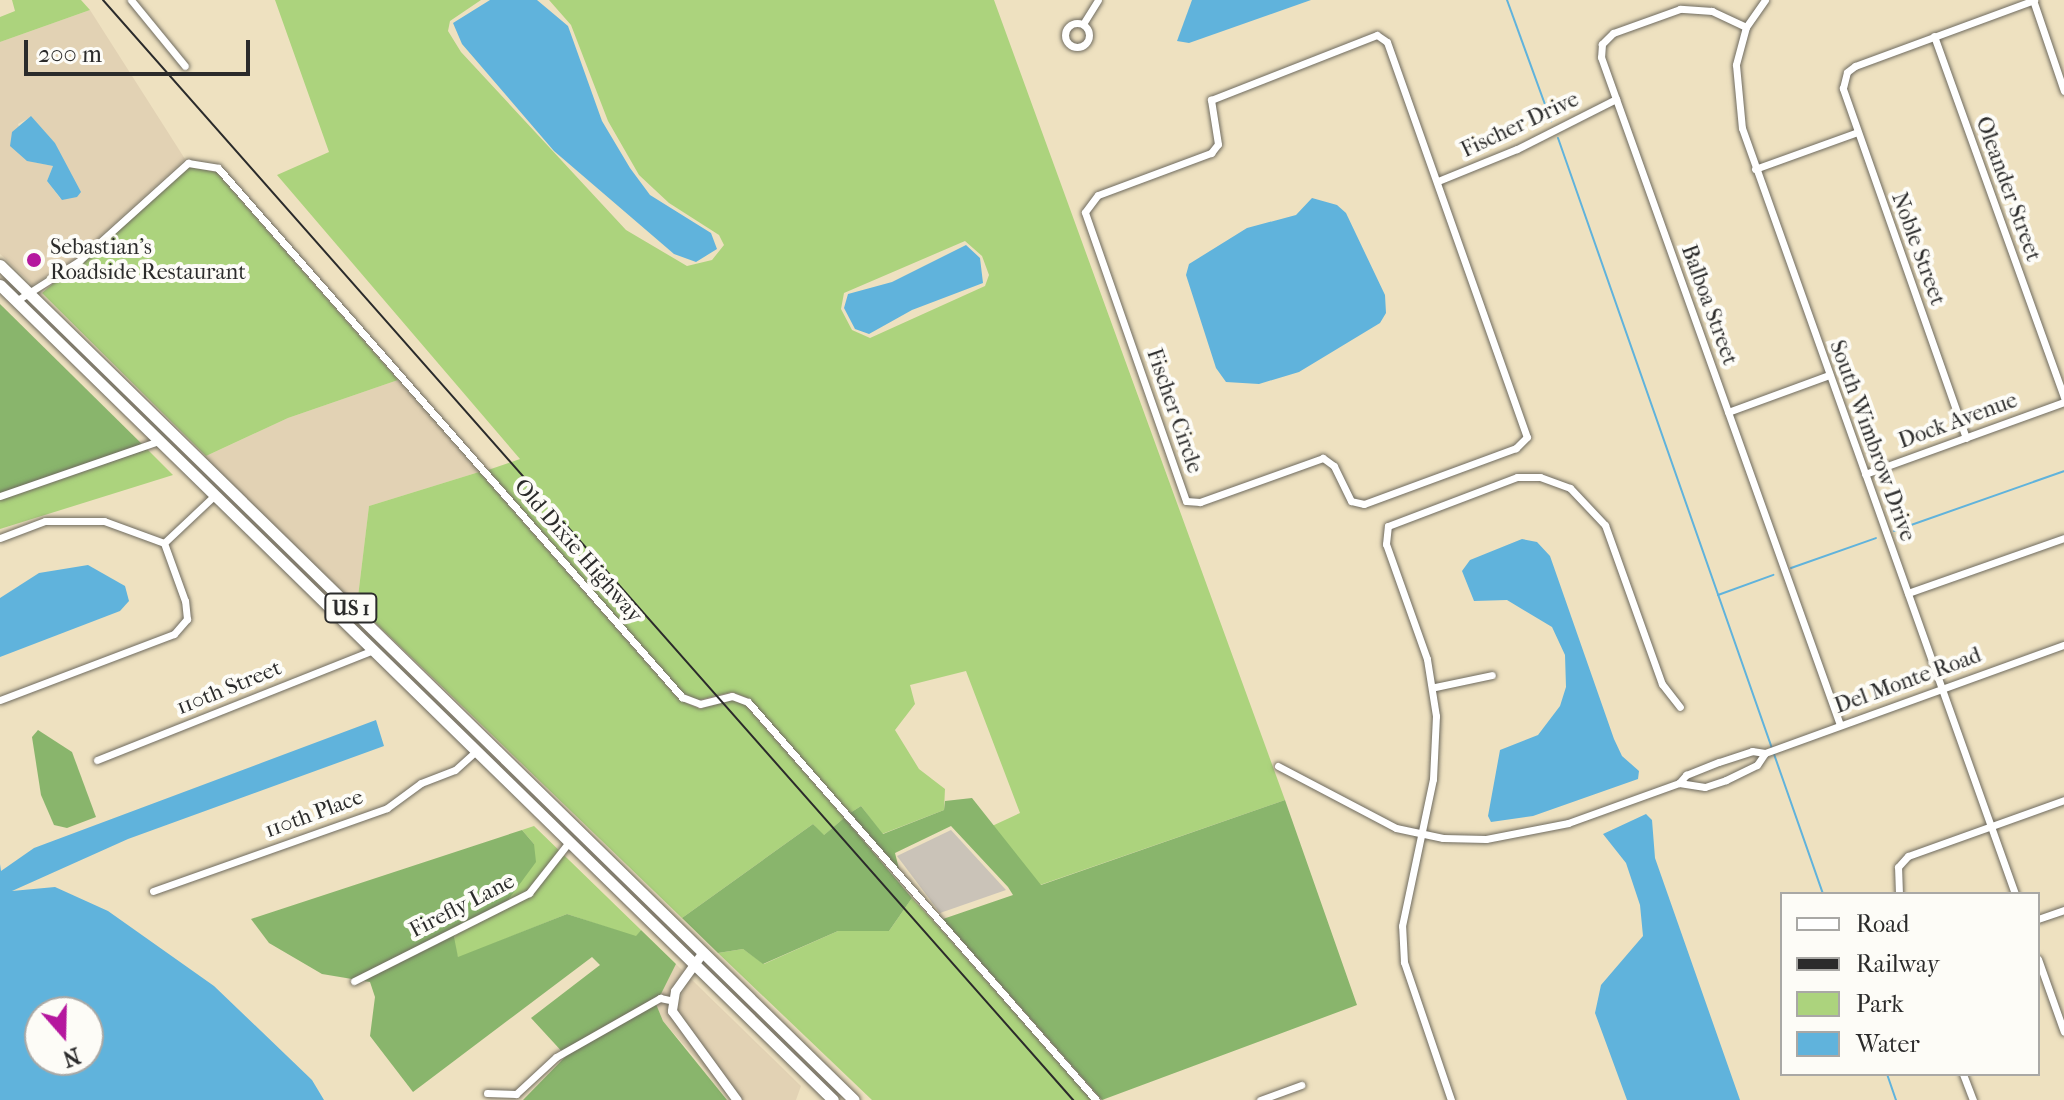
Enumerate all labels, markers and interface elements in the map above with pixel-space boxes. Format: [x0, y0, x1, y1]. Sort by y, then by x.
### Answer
scale bar [28, 24, 254, 74]
text: 200 m [38, 40, 102, 68]
street label: Fischer Drive [1457, 86, 1583, 164]
street label: Oleander Street [1970, 113, 2046, 265]
street label: Noble Street [1885, 189, 1951, 309]
place label: Sebastian's Roadside Restaurant [50, 234, 246, 286]
street label: Balboa Street [1675, 241, 1743, 369]
marker: Sebastian's Roadside Restaurant [25, 251, 43, 269]
street label: South Wimbrow Drive [1823, 337, 1921, 545]
street label: Fischer Circle [1140, 345, 1208, 477]
street label: Dock Avenue [1895, 387, 2021, 455]
street label: Old Dixie Highway [508, 474, 648, 628]
road number: US 1 [323, 592, 379, 624]
street label: Del Monte Road [1831, 642, 1985, 720]
street label: 110th Street [173, 655, 285, 721]
street label: 110th Place [261, 784, 367, 844]
street label: Firefly Lane [405, 868, 519, 944]
legend [1780, 892, 2040, 1076]
text: Road [1856, 910, 1909, 938]
text: Railway [1856, 950, 1939, 978]
text: Park [1856, 990, 1904, 1018]
north arrow [24, 996, 104, 1076]
text: Water [1856, 1030, 1920, 1058]
text: N [59, 1042, 84, 1072]

